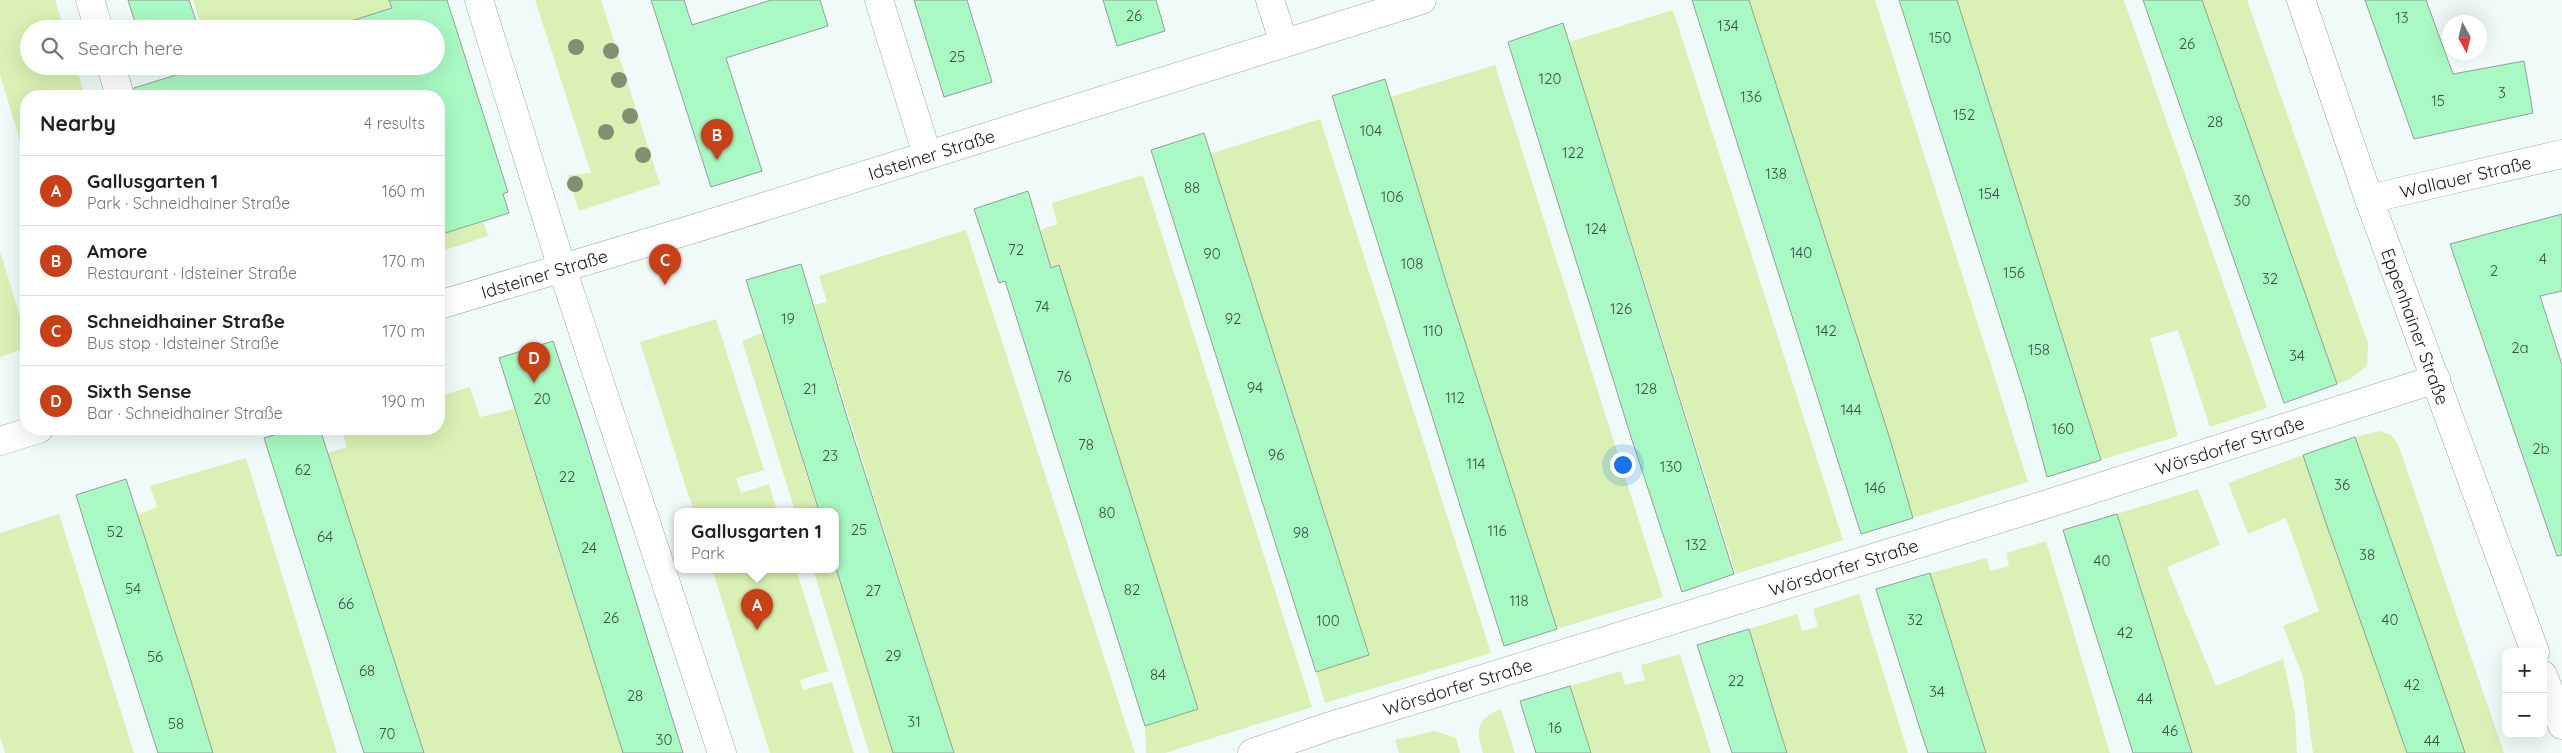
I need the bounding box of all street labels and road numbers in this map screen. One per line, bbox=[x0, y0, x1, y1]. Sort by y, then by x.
street label: Idsteiner Straße bbox=[865, 123, 997, 185]
street label: Wallauer Straße bbox=[2397, 150, 2533, 203]
street label: Idsteiner Straße bbox=[478, 244, 611, 303]
street label: Eppenhainer Straße bbox=[2376, 245, 2455, 408]
street label: Wörsdorfer Straße bbox=[2152, 411, 2307, 480]
street label: Wörsdorfer Straße bbox=[1766, 533, 1921, 601]
street label: Wörsdorfer Straße bbox=[1380, 653, 1535, 721]

